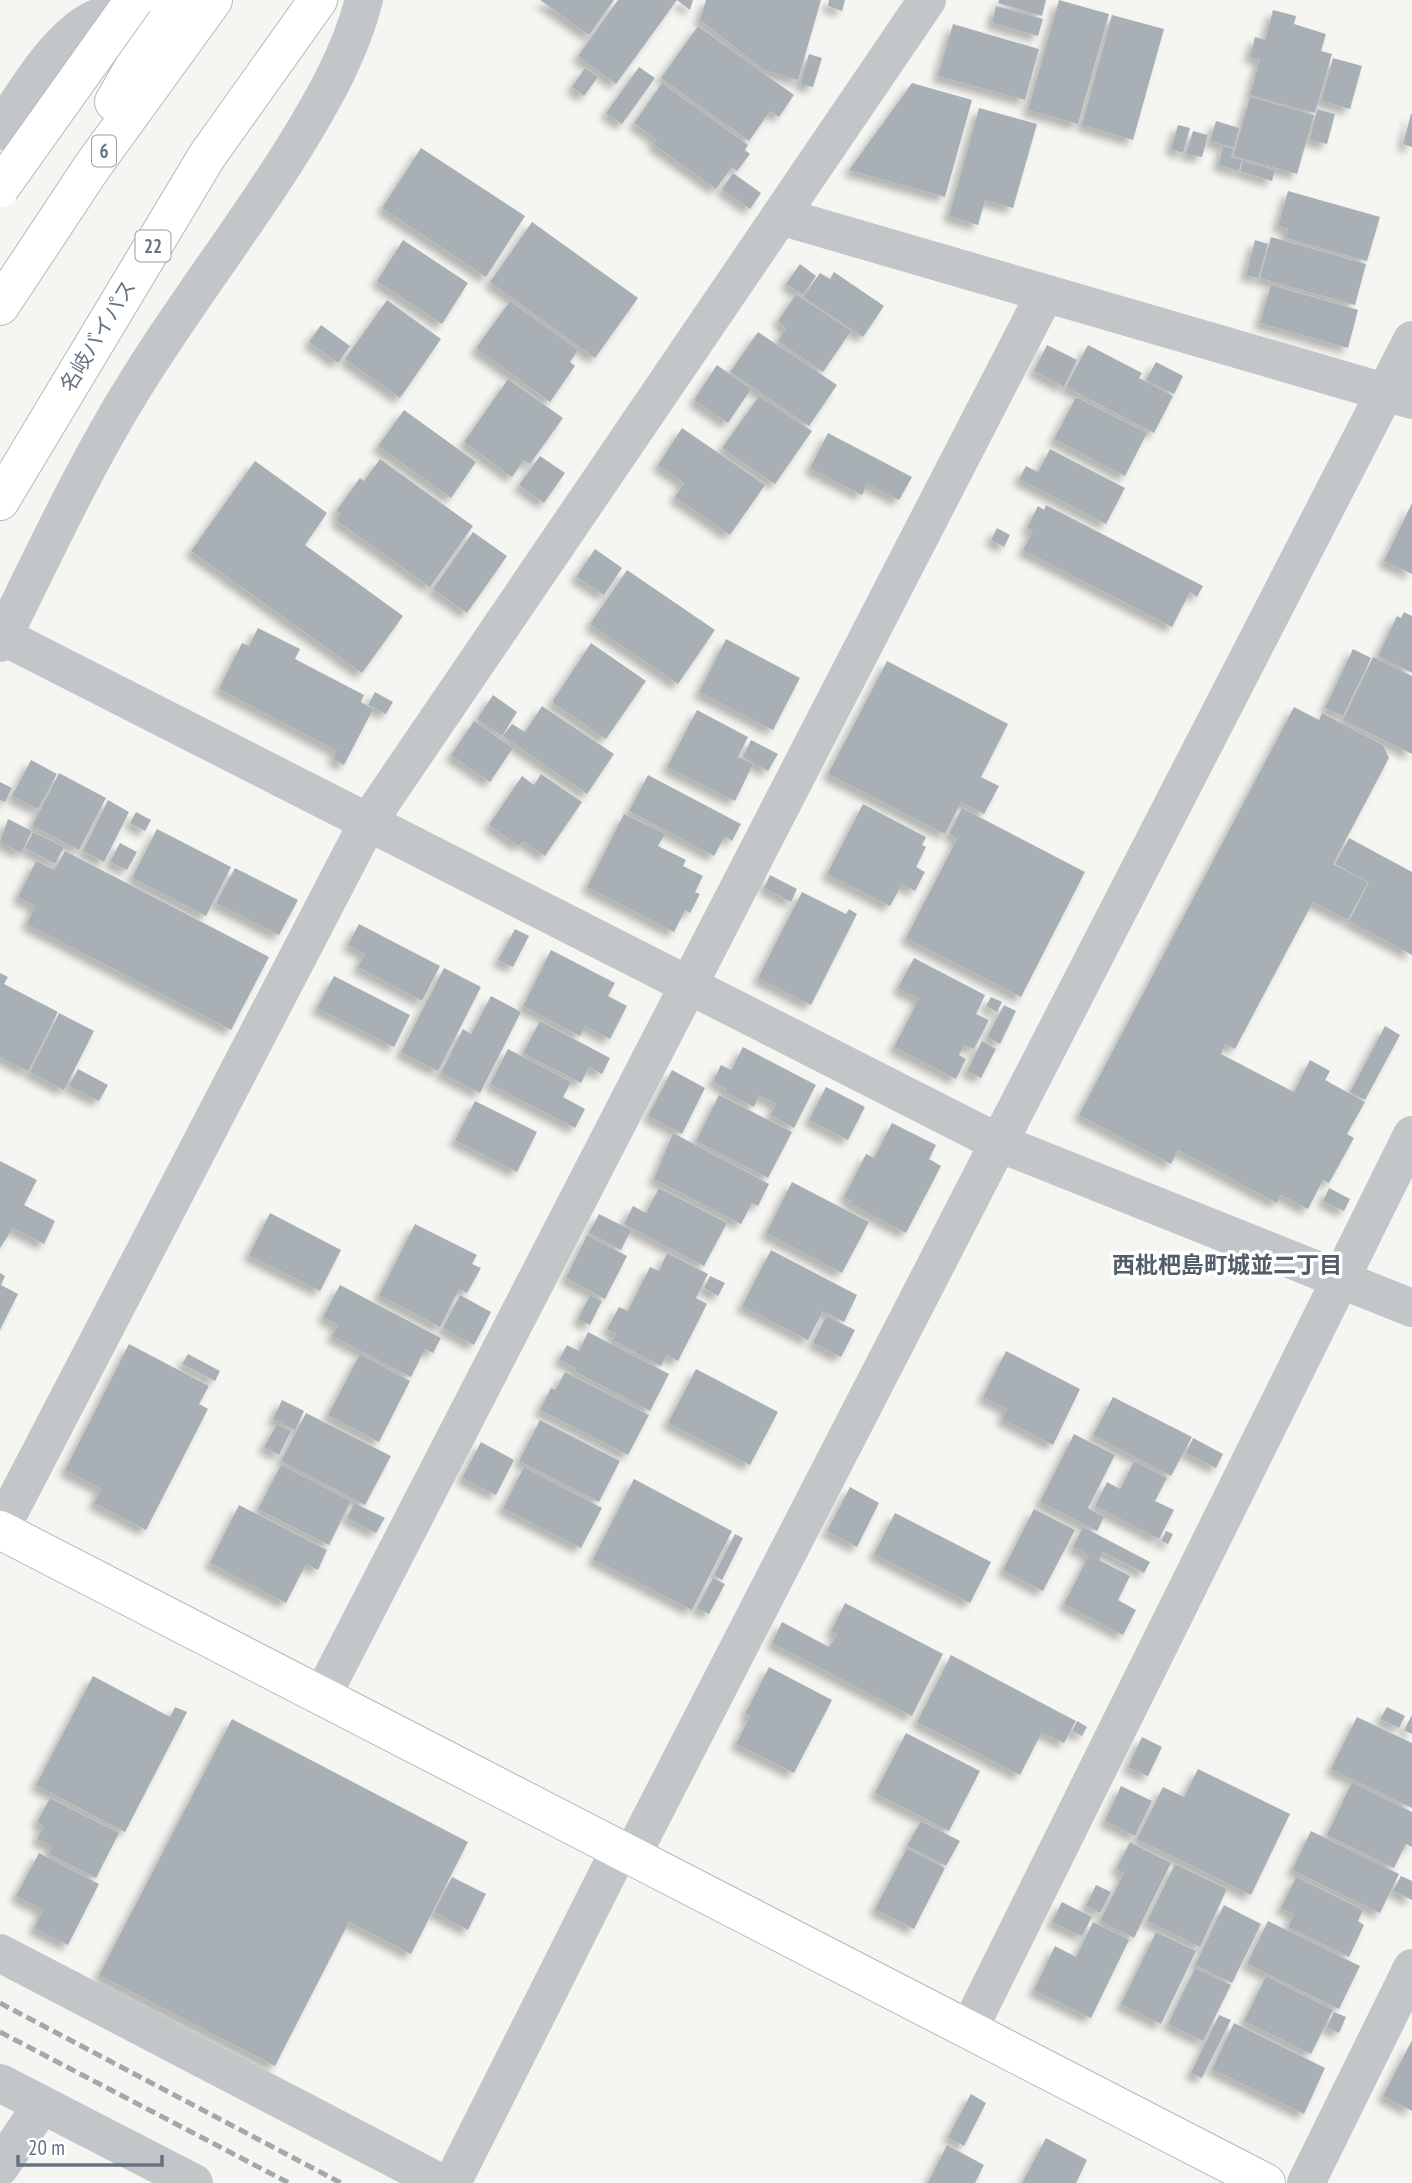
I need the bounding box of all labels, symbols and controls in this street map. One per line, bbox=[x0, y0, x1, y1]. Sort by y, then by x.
road number: 6 bbox=[92, 136, 116, 167]
road number: 22 bbox=[136, 230, 170, 262]
street label: 名岐バイパス bbox=[54, 275, 141, 397]
district label: 西枇杷島町城並二丁目 bbox=[1112, 1250, 1342, 1279]
scale bar bbox=[18, 2124, 161, 2168]
text: 20 m bbox=[28, 2134, 65, 2161]

